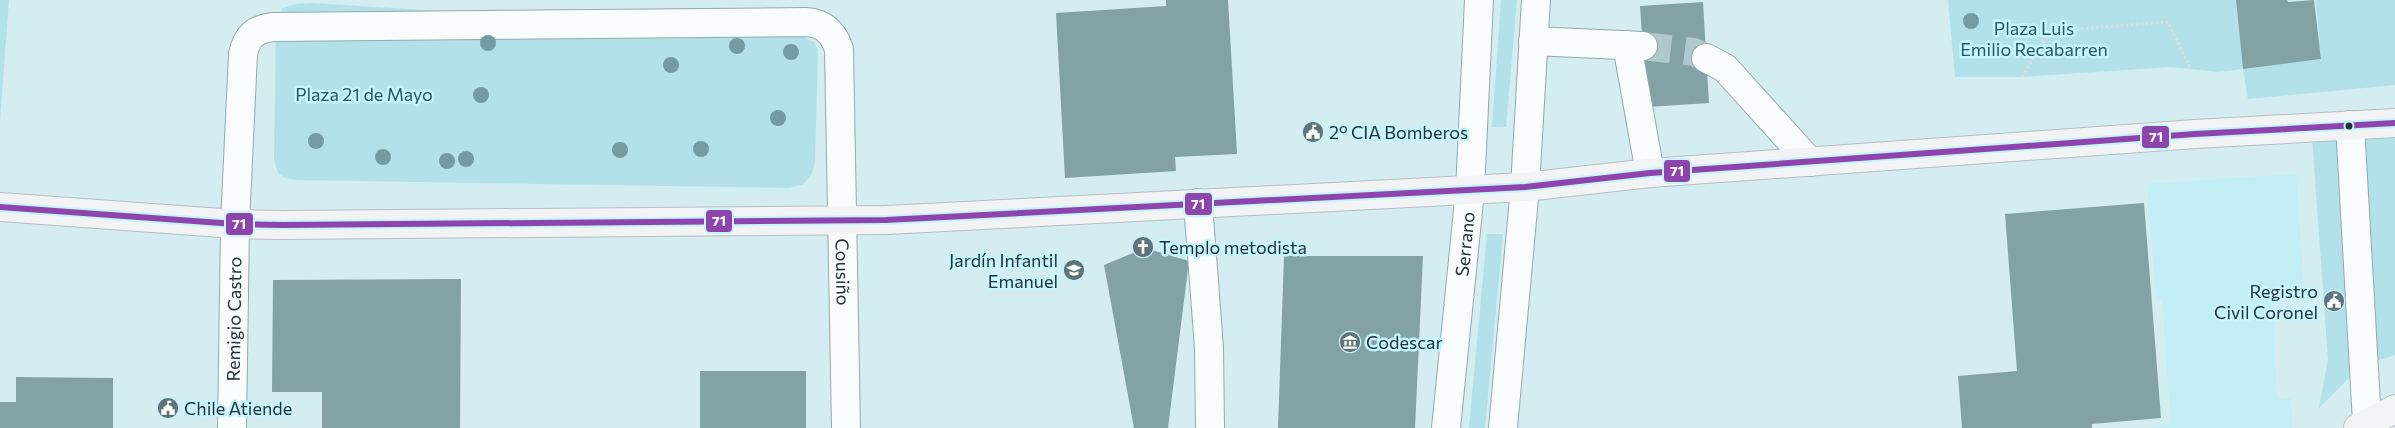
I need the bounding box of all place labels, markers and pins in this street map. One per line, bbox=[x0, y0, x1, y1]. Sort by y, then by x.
public building icon: 2° CIA Bomberos bbox=[1301, 120, 1325, 144]
place label: 2° CIA Bomberos bbox=[1329, 121, 1468, 143]
unlabelled marker bbox=[2344, 121, 2354, 131]
church icon: Templo metodista bbox=[1131, 235, 1155, 259]
place label: Templo metodista bbox=[1159, 236, 1307, 258]
place label: Jardín Infantil Emanuel bbox=[949, 249, 1058, 292]
school or university icon: Jardín Infantil Emanuel bbox=[1062, 258, 1086, 282]
place label: Registro Civil Coronel bbox=[2214, 280, 2318, 323]
public building icon: Registro Civil Coronel bbox=[2322, 289, 2346, 313]
museum icon: Codescar bbox=[1338, 330, 1362, 354]
place label: Codescar bbox=[1366, 331, 1443, 353]
public building icon: Chile Atiende bbox=[156, 396, 180, 420]
place label: Chile Atiende bbox=[184, 397, 292, 419]

